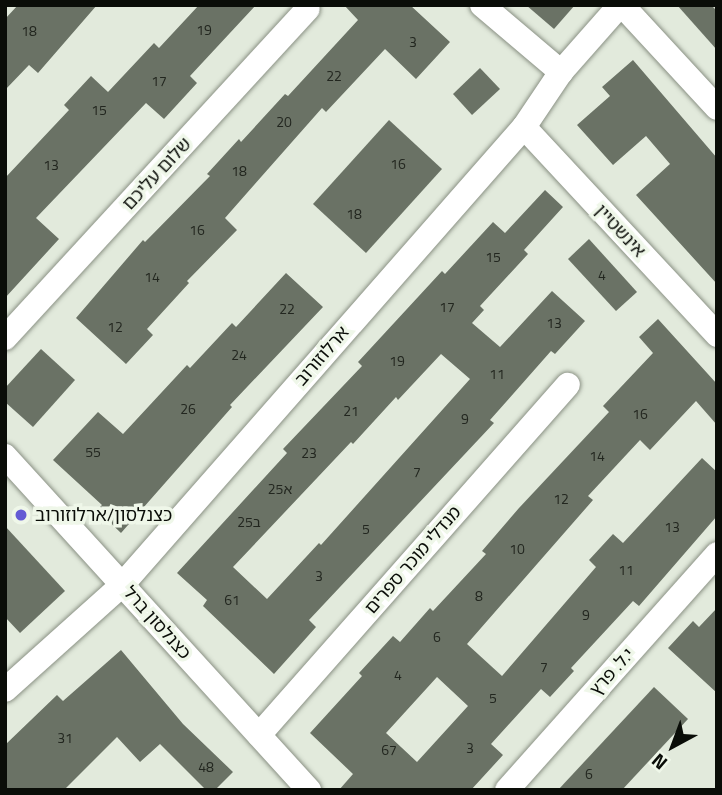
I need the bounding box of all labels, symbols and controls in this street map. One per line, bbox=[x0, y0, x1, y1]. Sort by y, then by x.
house number: 19 bbox=[196, 22, 212, 38]
house number: 18 bbox=[21, 23, 37, 39]
house number: 3 bbox=[409, 34, 417, 50]
house number: 22 bbox=[326, 68, 342, 84]
house number: 17 bbox=[151, 73, 167, 89]
house number: 15 bbox=[91, 102, 107, 118]
house number: 20 bbox=[276, 114, 292, 130]
street label: שלום עליכם bbox=[118, 133, 196, 215]
house number: 16 bbox=[390, 156, 406, 172]
house number: 13 bbox=[43, 157, 59, 173]
house number: 18 bbox=[231, 163, 247, 179]
street label: אינשטיין bbox=[590, 200, 650, 262]
house number: 18 bbox=[346, 206, 362, 222]
house number: 16 bbox=[189, 222, 205, 238]
house number: 15 bbox=[485, 249, 501, 265]
house number: 4 bbox=[598, 267, 606, 283]
house number: 14 bbox=[144, 269, 160, 285]
house number: 17 bbox=[439, 299, 455, 315]
house number: 22 bbox=[279, 301, 295, 317]
house number: 13 bbox=[546, 315, 562, 331]
house number: 12 bbox=[107, 319, 123, 335]
street label: ארלוזורוב bbox=[290, 322, 354, 390]
house number: 24 bbox=[231, 347, 247, 363]
house number: 19 bbox=[389, 353, 405, 369]
house number: 11 bbox=[489, 366, 505, 382]
house number: 26 bbox=[180, 401, 196, 417]
house number: 21 bbox=[343, 403, 359, 419]
house number: 16 bbox=[632, 406, 648, 422]
house number: 9 bbox=[461, 411, 469, 427]
house number: 55 bbox=[85, 444, 101, 460]
house number: 23 bbox=[301, 445, 317, 461]
house number: 14 bbox=[589, 448, 605, 464]
house number: 7 bbox=[413, 464, 421, 480]
house number: 25א bbox=[268, 481, 292, 497]
house number: 12 bbox=[553, 491, 569, 507]
street label: מנדלי מוכר ספרים bbox=[360, 502, 466, 618]
place label: כצנלסון/ארלוזורוב bbox=[35, 504, 172, 526]
marker: כצנלסון/ארלוזורוב bbox=[13, 507, 29, 523]
house number: 25ב bbox=[237, 514, 261, 530]
house number: 13 bbox=[664, 519, 680, 535]
house number: 5 bbox=[362, 521, 370, 537]
house number: 10 bbox=[509, 541, 525, 557]
house number: 11 bbox=[618, 562, 634, 578]
house number: 3 bbox=[315, 568, 323, 584]
street label: כצנלסון ברל bbox=[119, 582, 195, 664]
house number: 8 bbox=[475, 588, 483, 604]
house number: 61 bbox=[224, 592, 240, 608]
house number: 9 bbox=[582, 607, 590, 623]
house number: 6 bbox=[433, 629, 441, 645]
street label: י.ל. פרץ bbox=[585, 644, 639, 700]
house number: 7 bbox=[540, 659, 548, 675]
house number: 4 bbox=[394, 667, 402, 683]
house number: 5 bbox=[489, 690, 497, 706]
north arrow bbox=[638, 711, 708, 781]
house number: 31 bbox=[57, 730, 73, 746]
house number: 3 bbox=[466, 740, 474, 756]
house number: 67 bbox=[381, 742, 397, 758]
text: N bbox=[644, 747, 673, 777]
house number: 48 bbox=[198, 759, 214, 775]
house number: 6 bbox=[585, 766, 593, 782]

